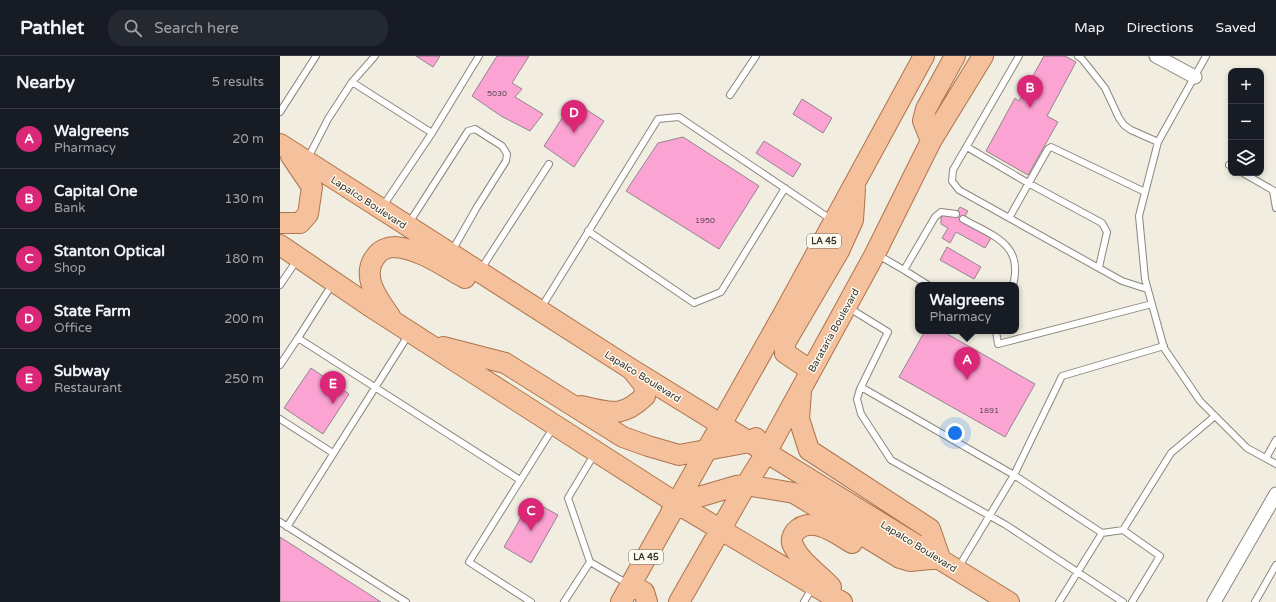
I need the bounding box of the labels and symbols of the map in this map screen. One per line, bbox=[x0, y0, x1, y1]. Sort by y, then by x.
pin: B bbox=[1017, 75, 1043, 108]
house number: 5030 bbox=[487, 89, 507, 98]
pin: D bbox=[561, 100, 587, 133]
street label: Lapalco Boulevard bbox=[328, 174, 409, 232]
house number: 1950 bbox=[695, 216, 715, 225]
road number: LA 45 bbox=[807, 234, 841, 248]
street label: Barataria Boulevard bbox=[806, 287, 862, 374]
pin: A bbox=[954, 347, 980, 380]
street label: Lapalco Boulevard bbox=[602, 349, 683, 405]
pin: E bbox=[320, 371, 346, 404]
house number: 1891 bbox=[979, 406, 999, 415]
your location bbox=[945, 423, 965, 443]
pin: C bbox=[518, 498, 544, 531]
street label: Lapalco Boulevard bbox=[878, 519, 959, 575]
road number: LA 45 bbox=[629, 550, 663, 564]

